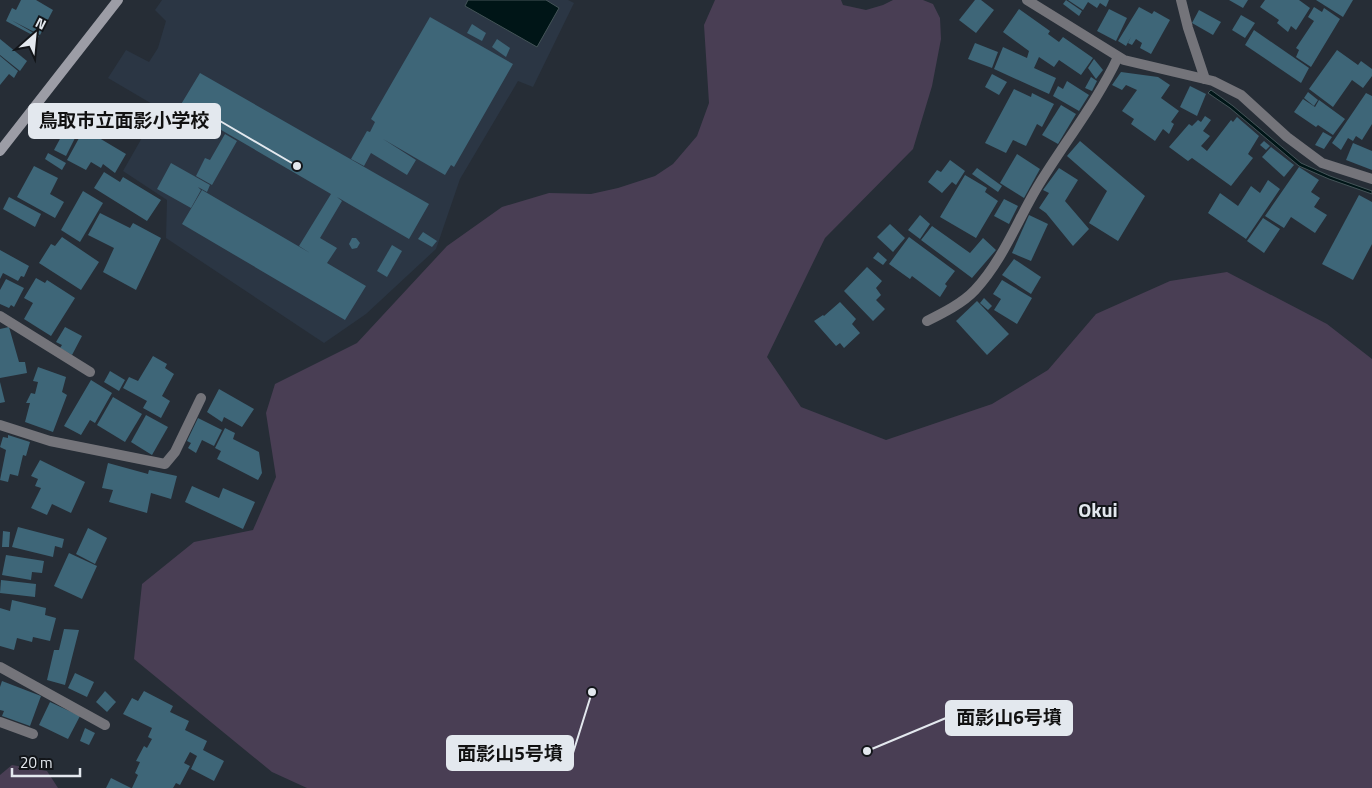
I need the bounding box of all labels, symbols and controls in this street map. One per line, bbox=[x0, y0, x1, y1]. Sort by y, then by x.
north arrow bbox=[10, 10, 60, 60]
text: N bbox=[32, 11, 50, 35]
callout: 鳥取市立面影小学校 bbox=[29, 104, 220, 138]
text: 鳥取市立面影小学校 bbox=[38, 105, 210, 134]
district label: Okui bbox=[1078, 494, 1118, 525]
callout: 面影山6号墳 bbox=[946, 701, 1072, 735]
text: 面影山6号墳 bbox=[956, 702, 1062, 731]
callout: 面影山5号墳 bbox=[447, 736, 573, 770]
text: 面影山5号墳 bbox=[457, 738, 563, 767]
scale bar bbox=[12, 746, 80, 778]
text: 20 m bbox=[20, 751, 53, 774]

